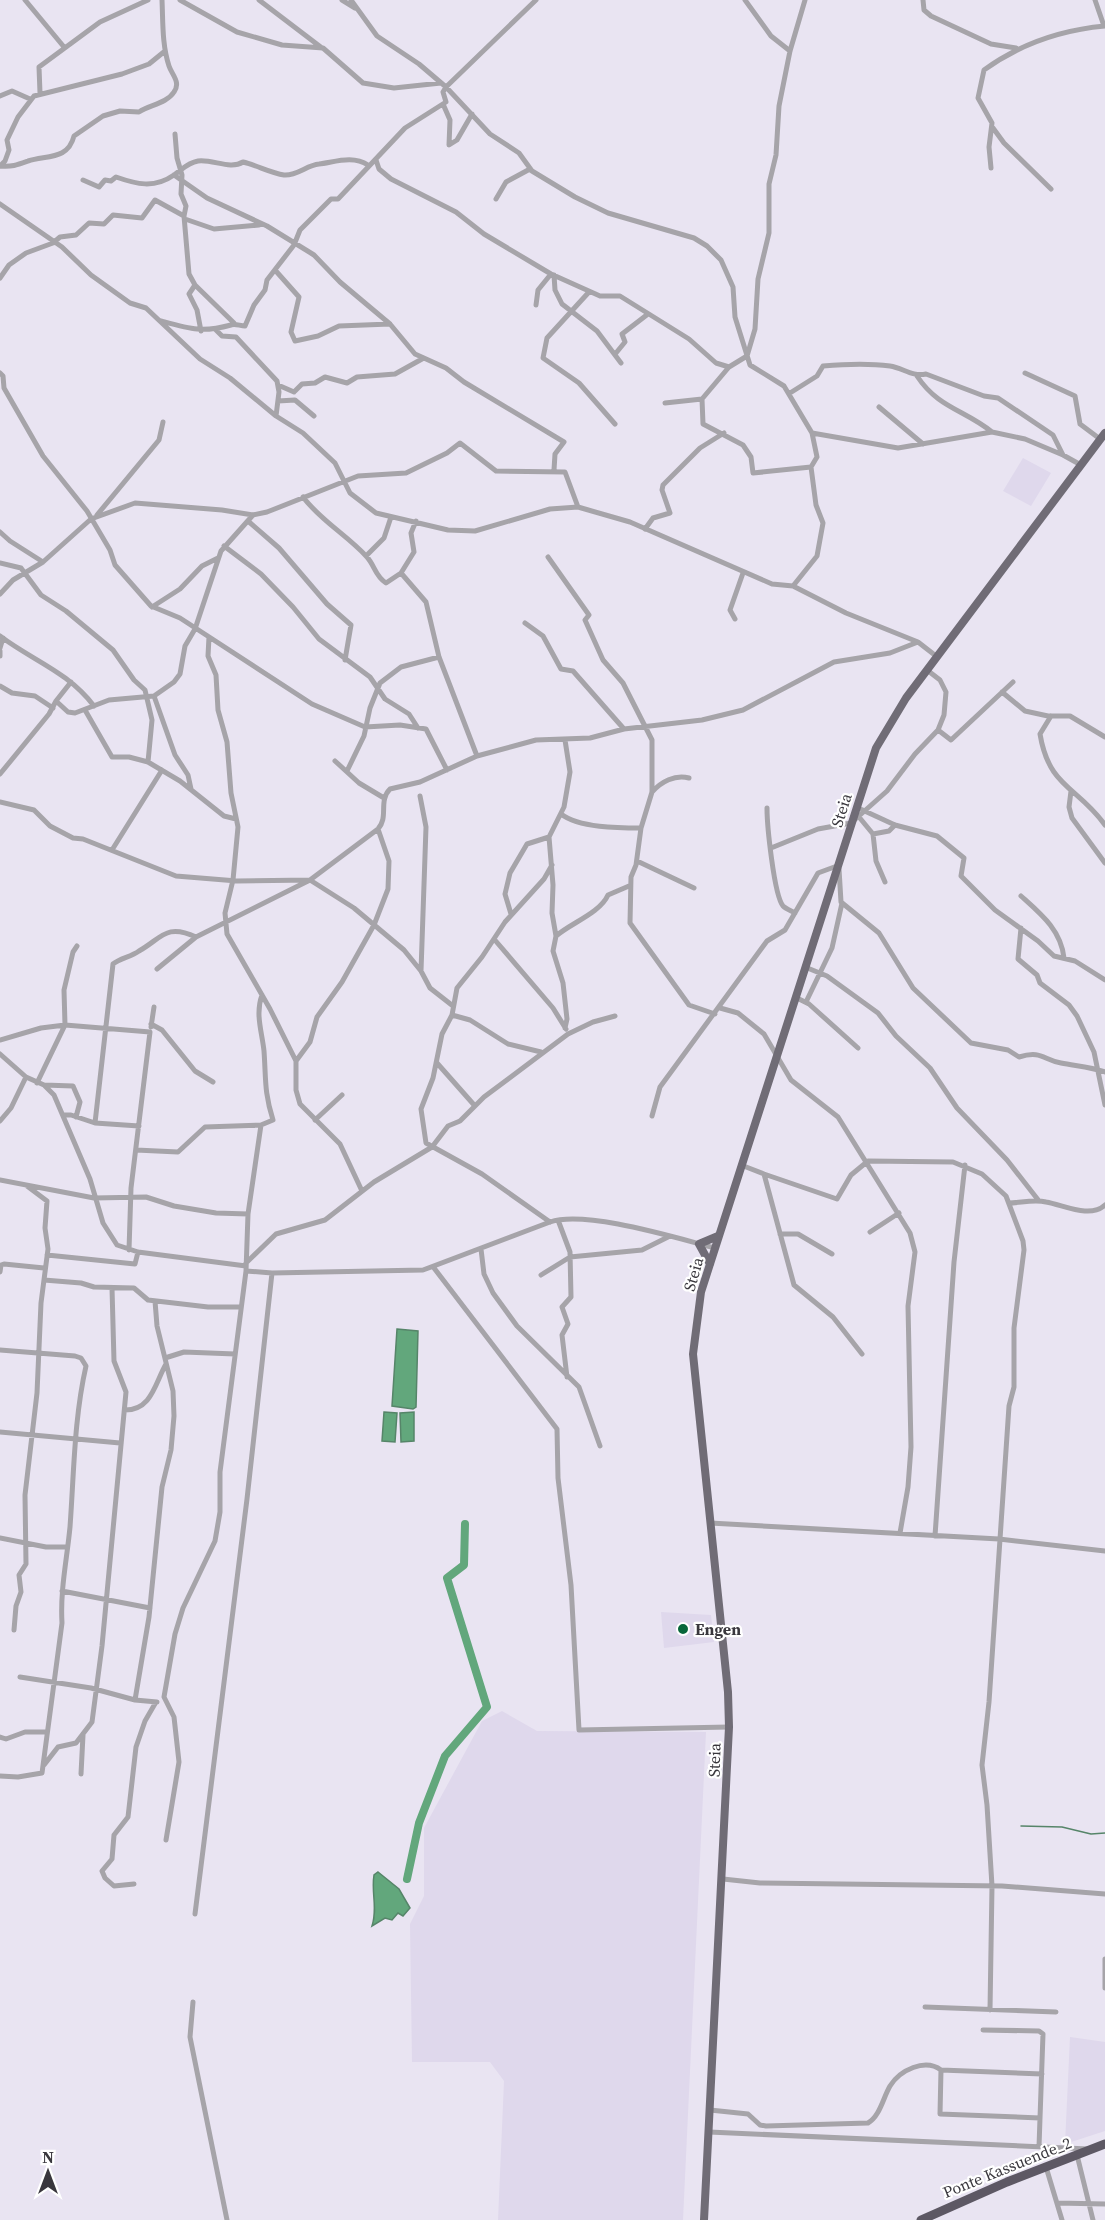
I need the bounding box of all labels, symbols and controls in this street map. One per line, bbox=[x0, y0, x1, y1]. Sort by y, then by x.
street label: Steia bbox=[825, 789, 857, 830]
street label: Steia bbox=[678, 1254, 709, 1294]
place label: Engen bbox=[695, 1618, 741, 1640]
marker: Engen bbox=[676, 1622, 690, 1636]
street label: Steia bbox=[702, 1742, 726, 1778]
street label: Ponte Kassuende_2 bbox=[939, 2131, 1075, 2203]
north arrow bbox=[18, 2142, 78, 2202]
text: N bbox=[42, 2146, 54, 2168]

